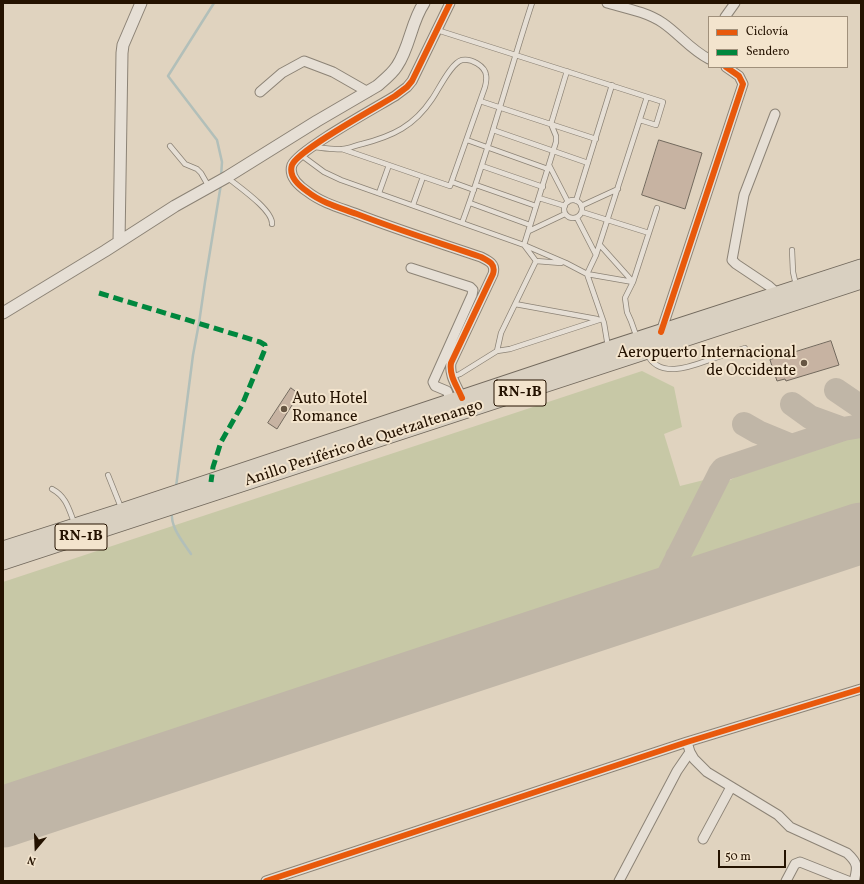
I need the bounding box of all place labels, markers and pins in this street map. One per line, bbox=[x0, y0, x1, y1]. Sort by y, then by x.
place label: Aeropuerto Internacional de Occidente bbox=[617, 344, 796, 382]
marker: Aeropuerto Internacional de Occidente bbox=[799, 358, 809, 368]
place label: Auto Hotel Romance bbox=[292, 390, 368, 428]
marker: Auto Hotel Romance bbox=[279, 404, 289, 414]

